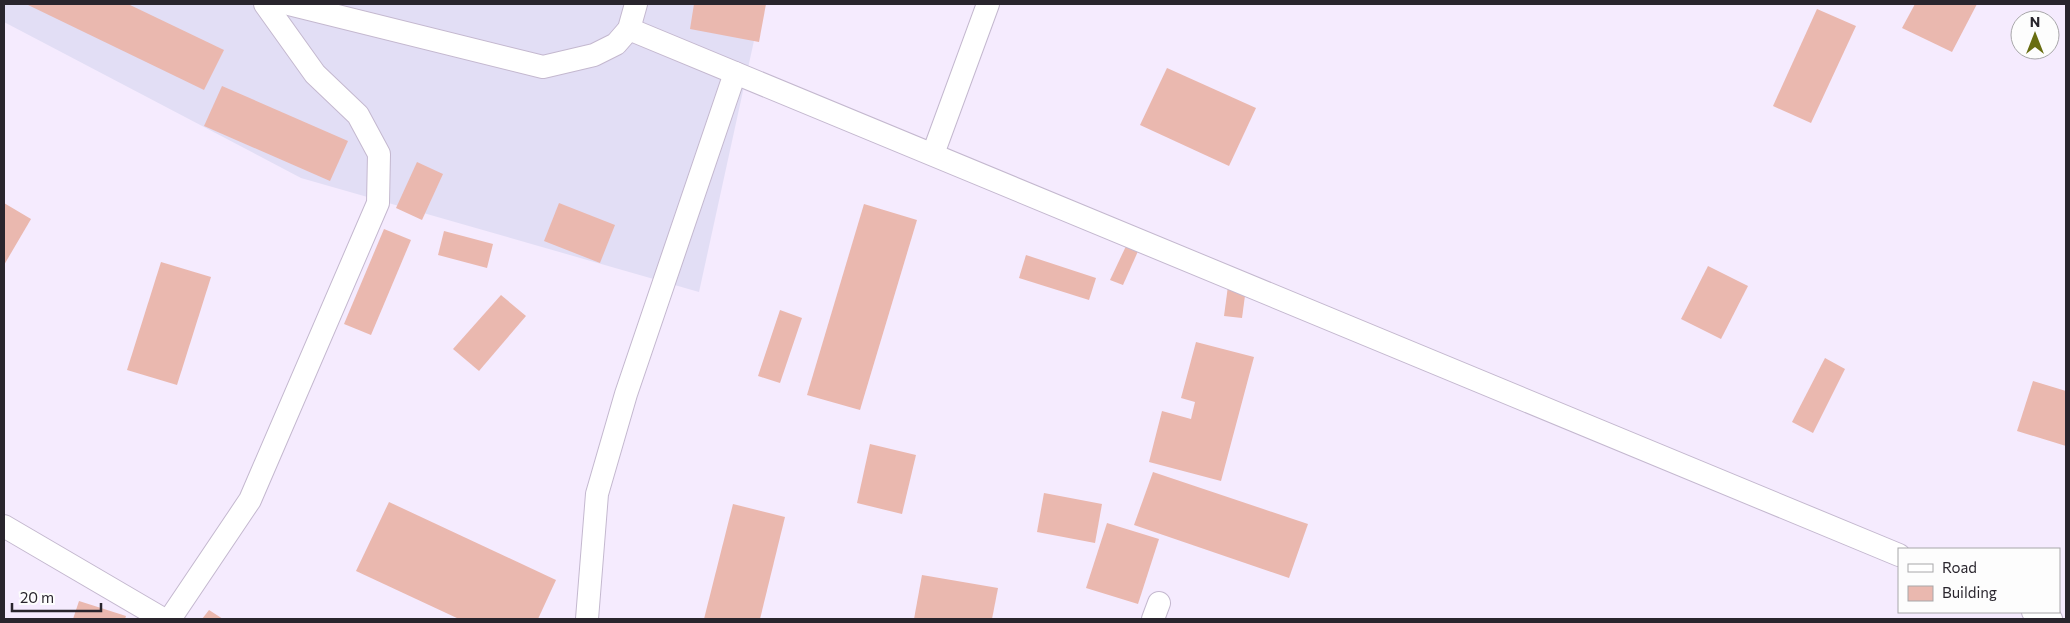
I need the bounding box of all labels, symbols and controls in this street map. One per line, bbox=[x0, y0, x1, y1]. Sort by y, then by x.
north arrow bbox=[2010, 10, 2060, 60]
text: N bbox=[2030, 13, 2040, 30]
legend bbox=[1898, 548, 2060, 613]
text: Road bbox=[1942, 558, 1977, 576]
scale bar bbox=[12, 580, 101, 612]
text: Building bbox=[1942, 583, 1997, 601]
text: 20 m bbox=[20, 588, 54, 606]

